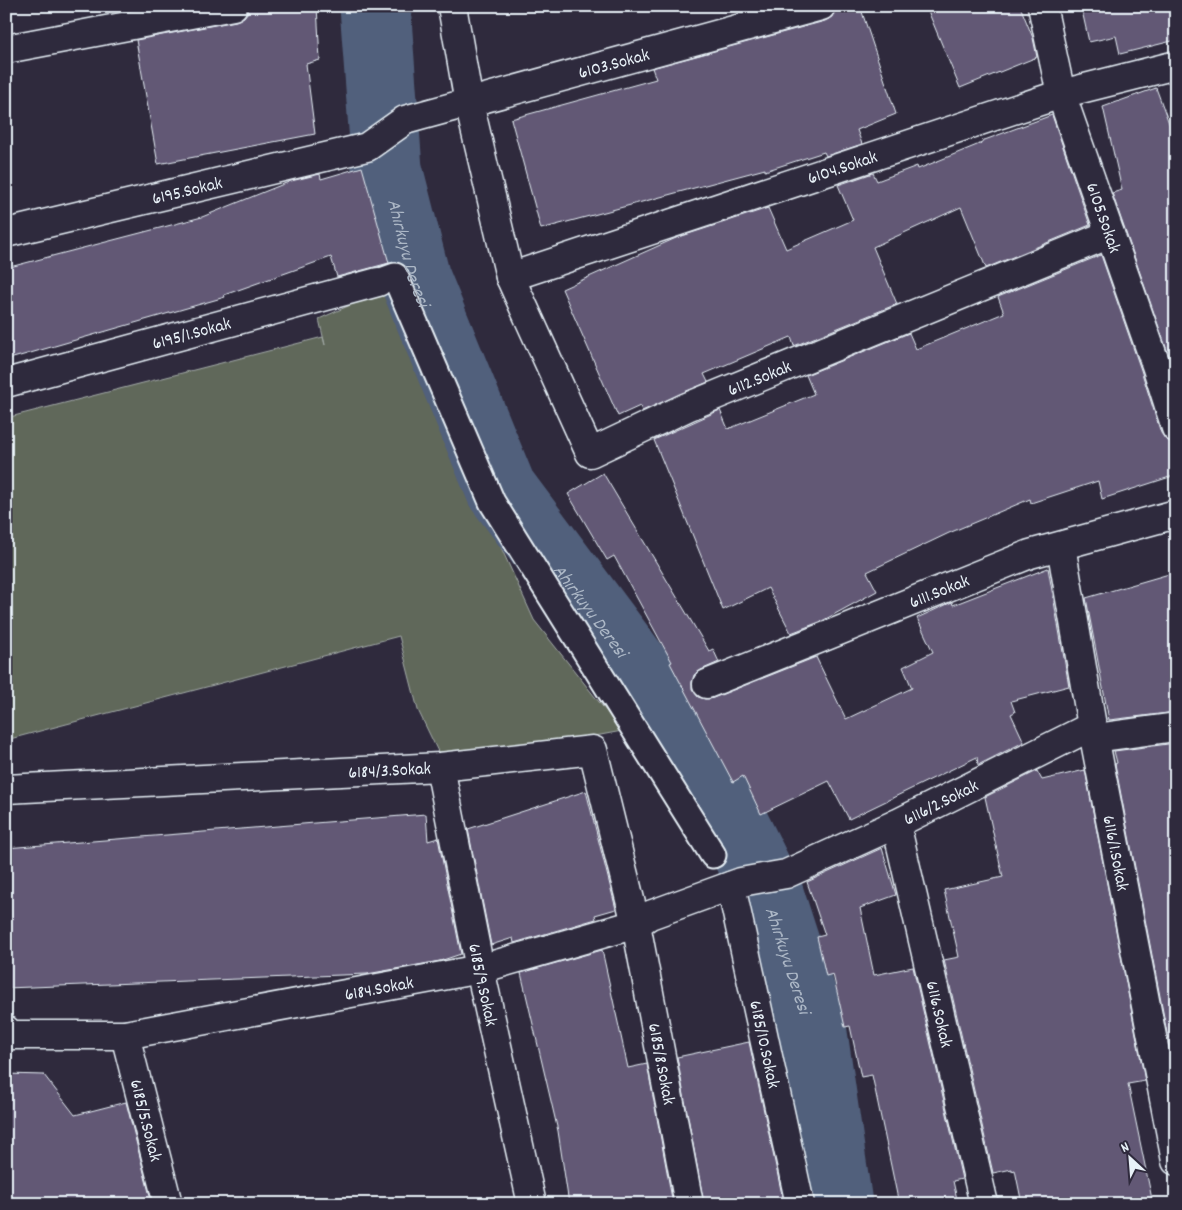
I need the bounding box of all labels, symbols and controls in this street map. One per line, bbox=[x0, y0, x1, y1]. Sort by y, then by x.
street label: 6103.Sokak bbox=[576, 44, 653, 87]
street label: 6104.Sokak bbox=[805, 146, 881, 192]
street label: 6195.Sokak bbox=[150, 172, 225, 213]
street label: 6105.Sokak bbox=[1078, 180, 1126, 257]
water label: Ahırkuyu Deresi bbox=[378, 197, 436, 315]
street label: 6195/1.Sokak bbox=[150, 312, 234, 358]
street label: 6112.Sokak bbox=[725, 356, 796, 404]
water label: Ahırkuyu Deresi bbox=[545, 560, 635, 667]
street label: 6111.Sokak bbox=[906, 570, 974, 616]
street label: 6184/3.Sokak bbox=[348, 757, 432, 787]
street label: 6116/2.Sokak bbox=[900, 775, 983, 833]
street label: 6116/1.Sokak bbox=[1095, 813, 1134, 894]
water label: Ahırkuyu Deresi bbox=[756, 904, 817, 1021]
street label: 6185/9.Sokak bbox=[460, 942, 502, 1029]
street label: 6184.Sokak bbox=[343, 972, 416, 1009]
street label: 6116.Sokak bbox=[918, 979, 957, 1050]
street label: 6185/10.Sokak bbox=[741, 998, 785, 1091]
street label: 6185/8.Sokak bbox=[640, 1021, 680, 1107]
street label: 6185/5.Sokak bbox=[122, 1077, 167, 1165]
north arrow bbox=[1104, 1132, 1154, 1182]
text: N bbox=[1118, 1138, 1133, 1159]

